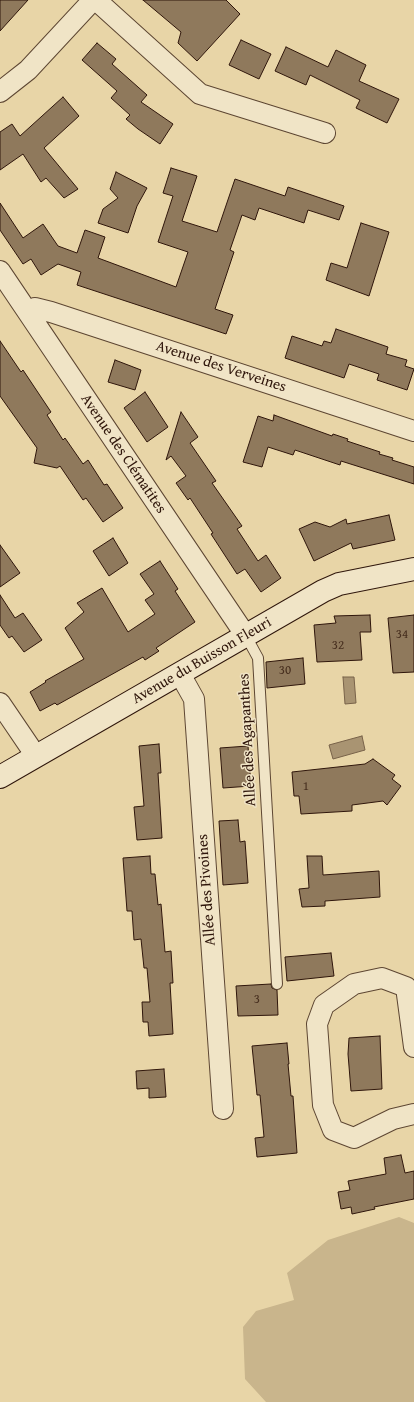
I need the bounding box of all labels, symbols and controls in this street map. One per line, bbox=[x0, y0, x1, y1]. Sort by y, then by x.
street label: Avenue des Verveines bbox=[154, 337, 288, 397]
street label: Avenue des Clématites bbox=[76, 391, 170, 517]
street label: Avenue du Buisson Fleuri bbox=[129, 614, 275, 708]
house number: 34 bbox=[396, 627, 408, 643]
house number: 32 bbox=[332, 638, 344, 654]
house number: 30 bbox=[279, 663, 291, 679]
street label: Allée des Agapanthes bbox=[236, 673, 260, 807]
house number: 1 bbox=[303, 779, 309, 795]
street label: Allée des Pivoines bbox=[194, 834, 220, 946]
house number: 3 bbox=[254, 992, 260, 1008]

